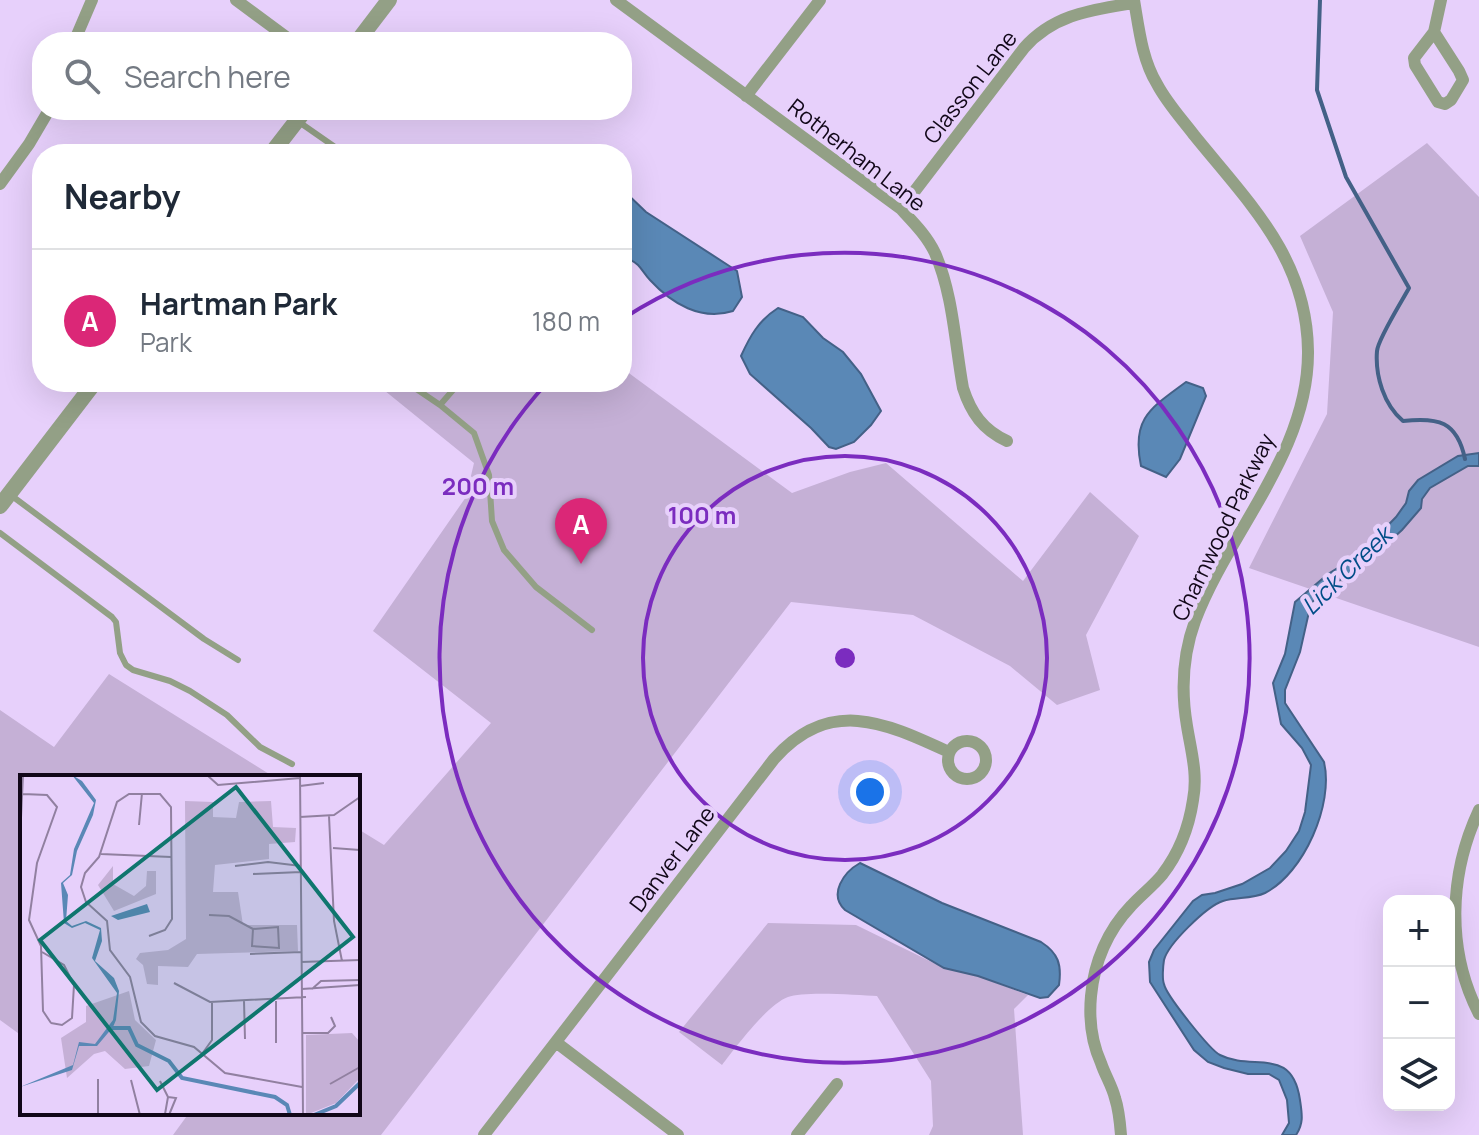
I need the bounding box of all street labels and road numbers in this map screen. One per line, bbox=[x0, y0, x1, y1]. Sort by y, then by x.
street label: Classon Lane bbox=[916, 24, 1024, 150]
street label: Rotherham Lane bbox=[782, 92, 932, 218]
street label: Charnwood Parkway bbox=[1165, 428, 1282, 626]
street label: Danver Lane bbox=[622, 800, 722, 918]

